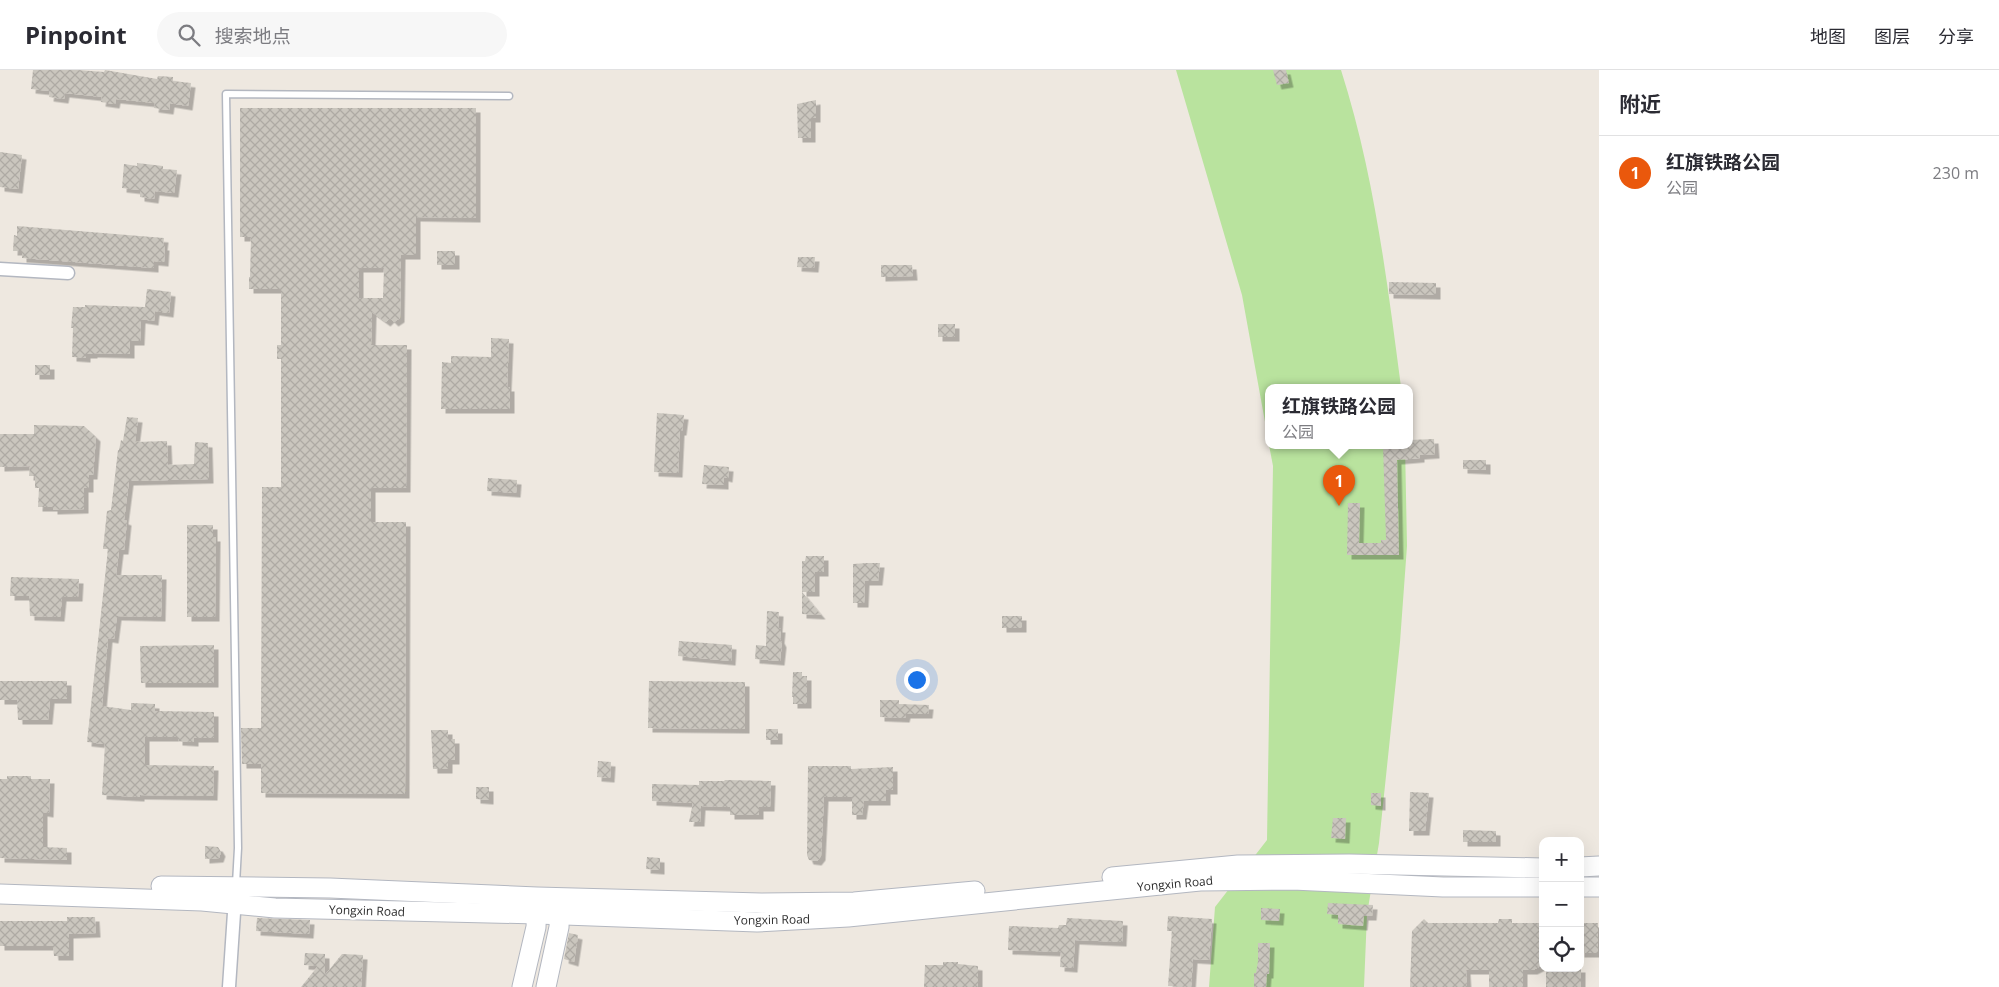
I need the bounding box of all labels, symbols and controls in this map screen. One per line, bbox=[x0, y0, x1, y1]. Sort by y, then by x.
search box bbox=[157, 12, 507, 57]
text: Pinpoint bbox=[25, 18, 127, 51]
icon: search bbox=[175, 21, 203, 49]
text: 搜索地点 bbox=[215, 23, 291, 49]
text: 地图 bbox=[1810, 24, 1846, 48]
text: 图层 bbox=[1874, 24, 1910, 48]
text: 分享 bbox=[1938, 24, 1974, 48]
text: 附近 bbox=[1619, 90, 1661, 118]
text: 红旗铁路公园 bbox=[1666, 149, 1780, 175]
text: 1 bbox=[1630, 162, 1640, 184]
text: 230 m bbox=[1933, 162, 1979, 184]
text: 公园 bbox=[1666, 177, 1698, 199]
popup bbox=[1265, 384, 1413, 449]
text: 红旗铁路公园 bbox=[1282, 393, 1396, 419]
text: 公园 bbox=[1282, 421, 1314, 443]
pin: 1 bbox=[1323, 465, 1355, 506]
your location bbox=[904, 667, 930, 693]
map controls bbox=[1539, 837, 1584, 972]
button: + bbox=[1539, 837, 1584, 882]
street label: Yongxin Road bbox=[1136, 872, 1214, 895]
button: − bbox=[1539, 882, 1584, 927]
street label: Yongxin Road bbox=[329, 901, 405, 920]
street label: Yongxin Road bbox=[734, 910, 810, 929]
button: locate bbox=[1539, 927, 1584, 972]

